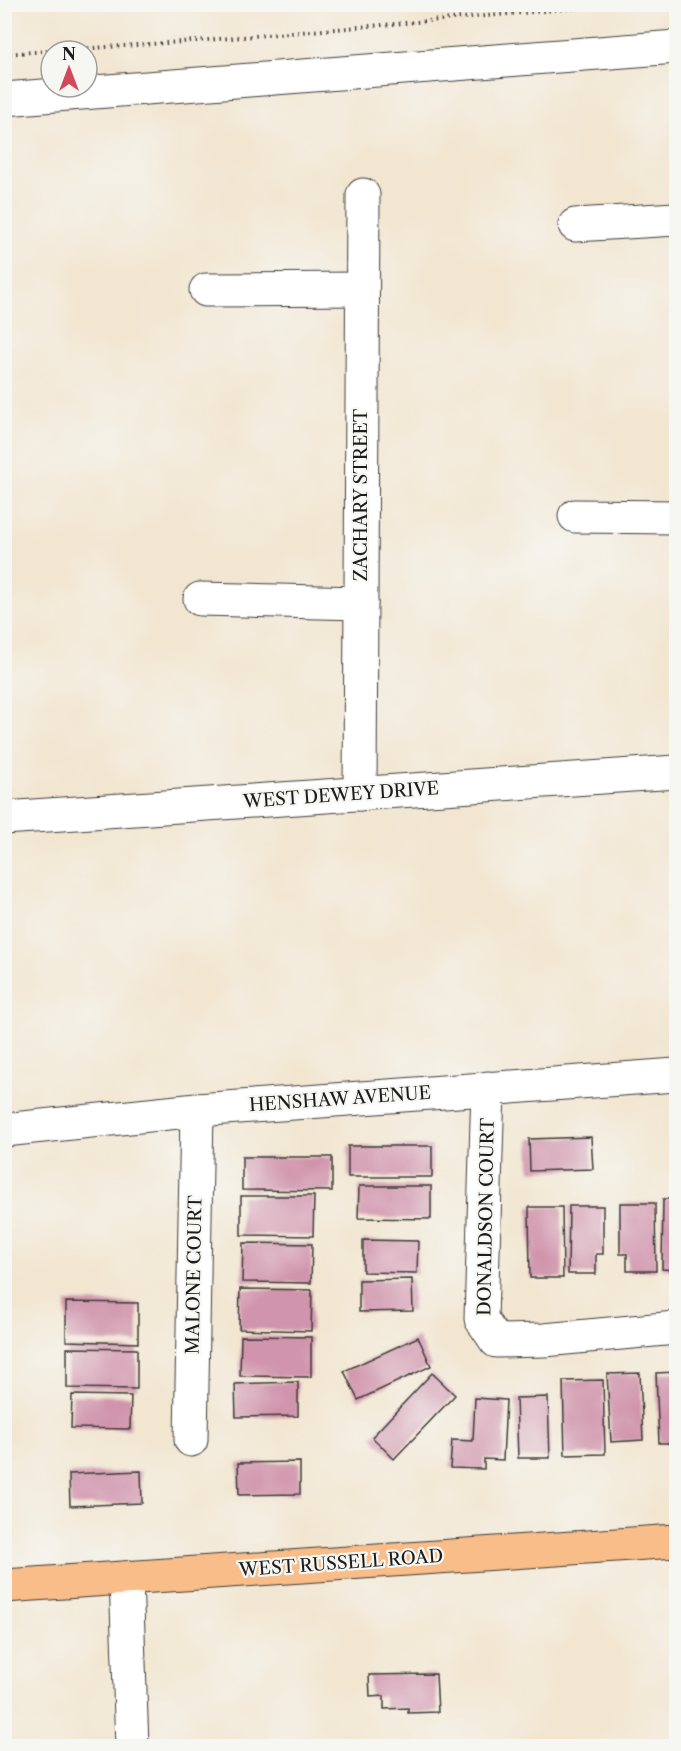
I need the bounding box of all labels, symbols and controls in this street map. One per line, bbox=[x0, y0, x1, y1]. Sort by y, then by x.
north arrow bbox=[39, 39, 99, 99]
text: N bbox=[62, 44, 76, 64]
street label: ZACHARY STREET bbox=[350, 408, 372, 581]
street label: WEST DEWEY DRIVE bbox=[241, 777, 440, 813]
street label: HENSHAW AVENUE bbox=[248, 1082, 432, 1116]
street label: DONALDSON COURT bbox=[473, 1117, 499, 1316]
street label: MALONE COURT bbox=[182, 1195, 206, 1355]
street label: WEST RUSSELL ROAD bbox=[237, 1545, 444, 1581]

